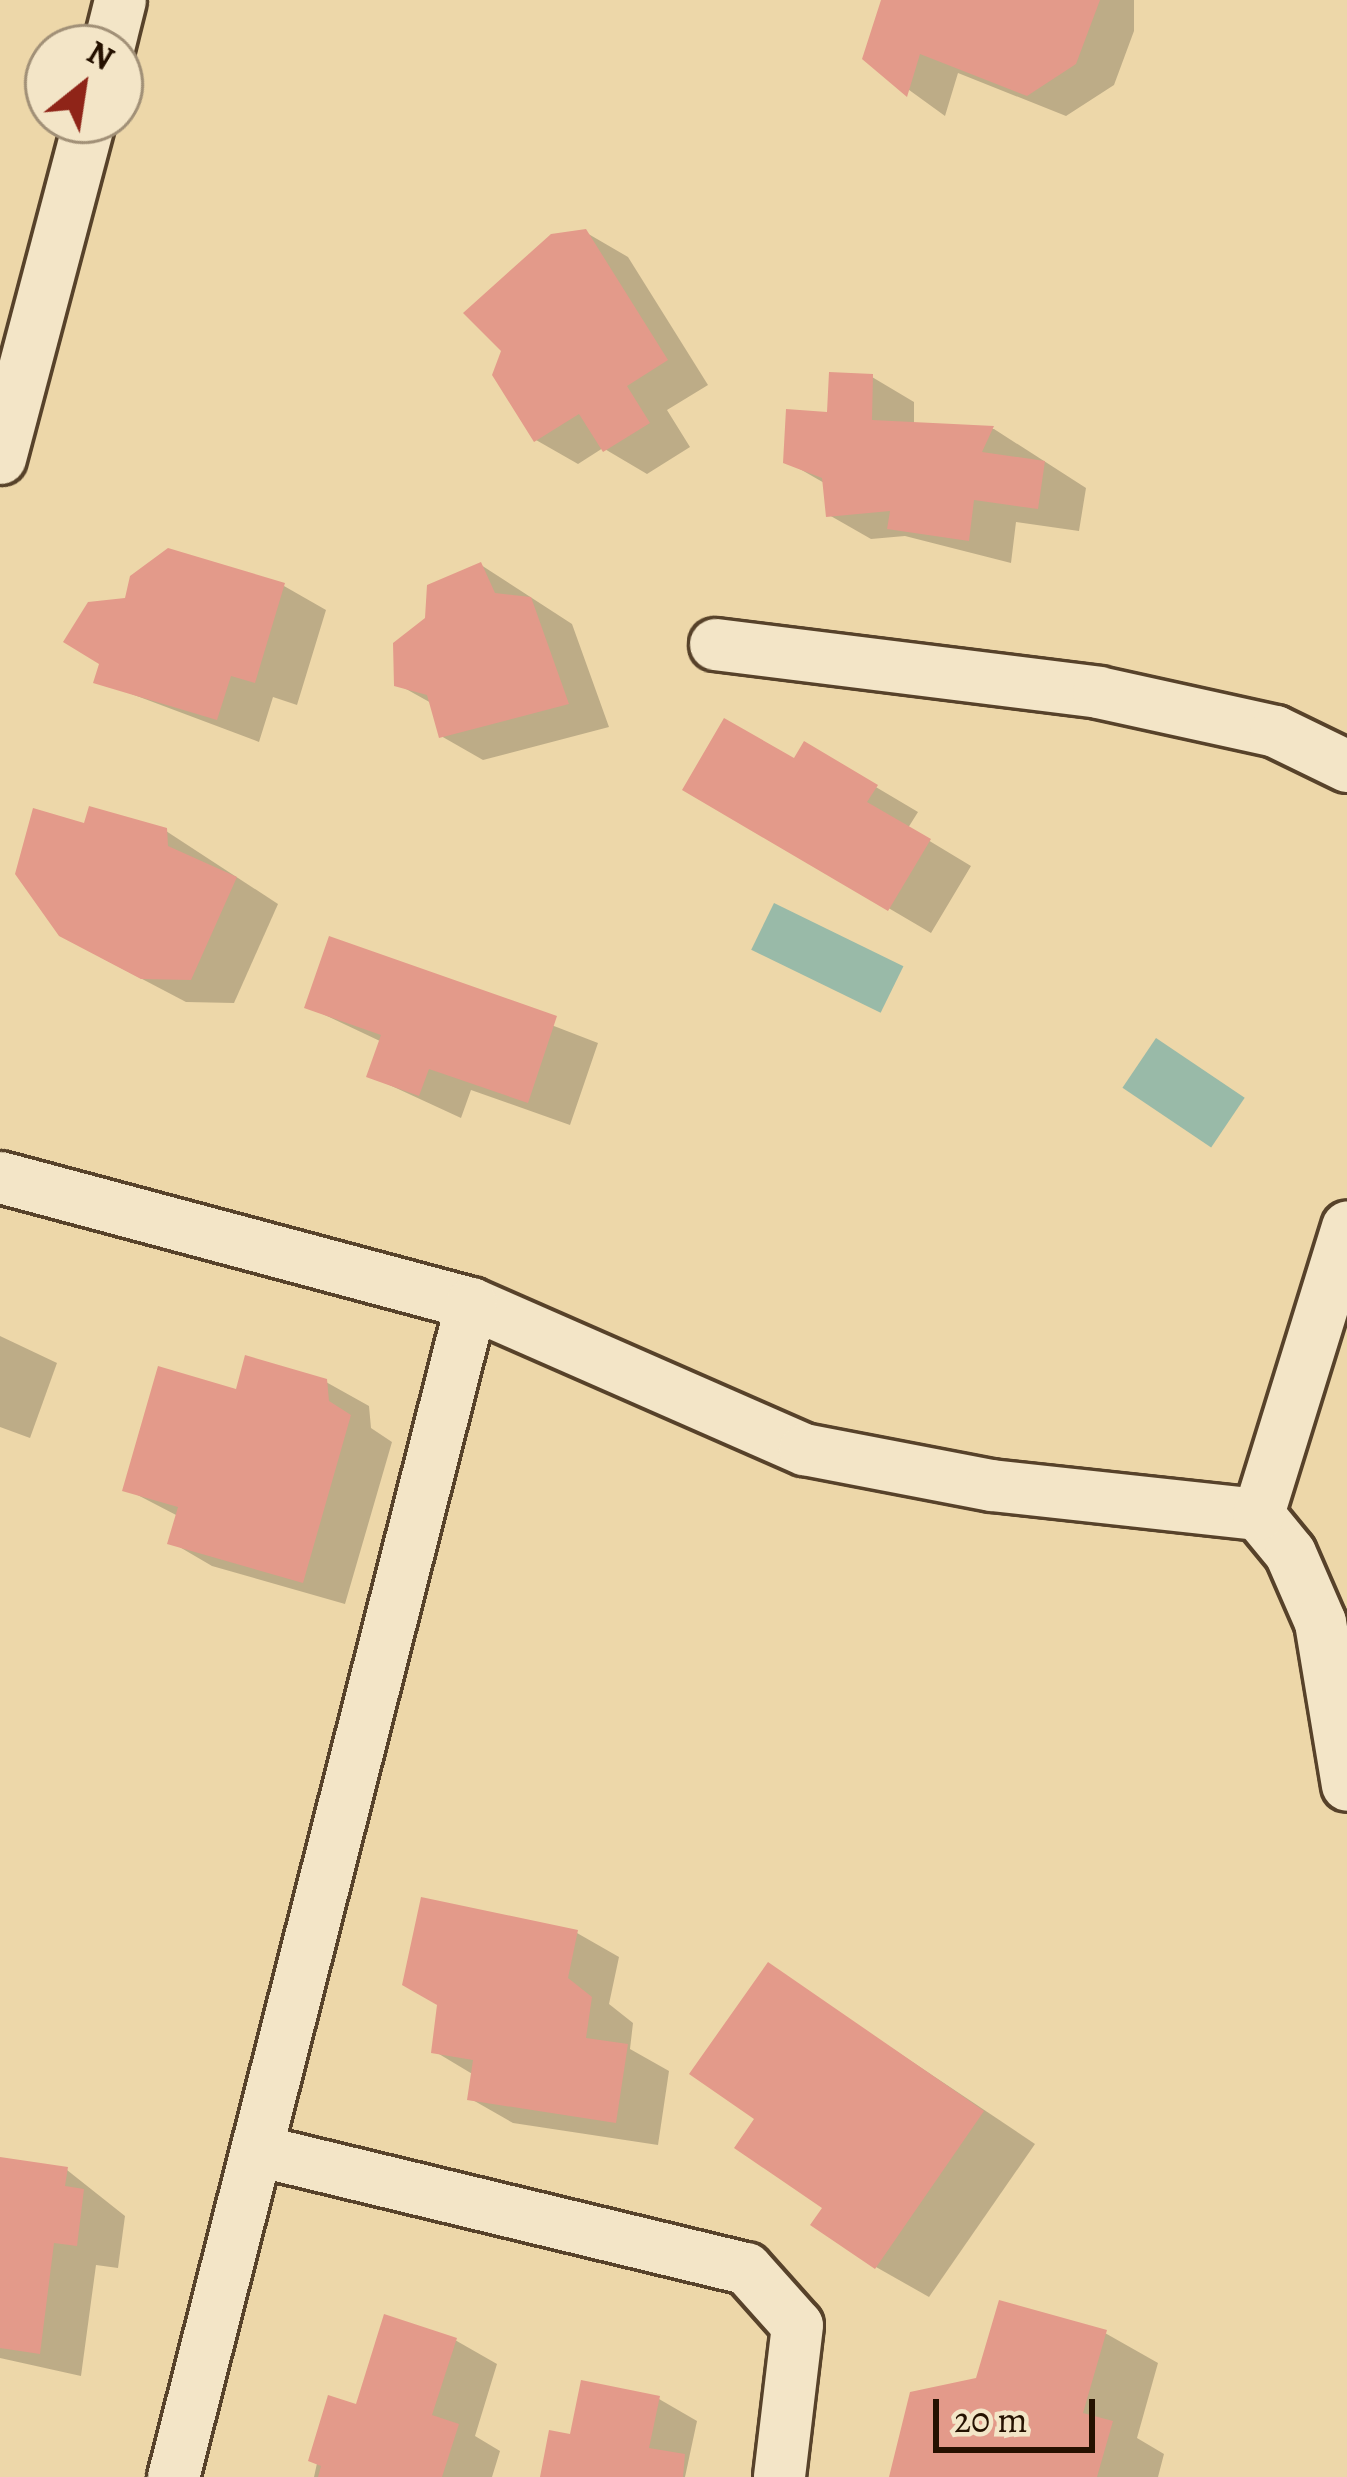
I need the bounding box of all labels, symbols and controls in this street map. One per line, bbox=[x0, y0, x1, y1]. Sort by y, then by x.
north arrow bbox=[24, 24, 144, 144]
text: N bbox=[79, 29, 122, 80]
scale bar bbox=[939, 2375, 1101, 2449]
text: 20 m bbox=[954, 2395, 1027, 2444]

